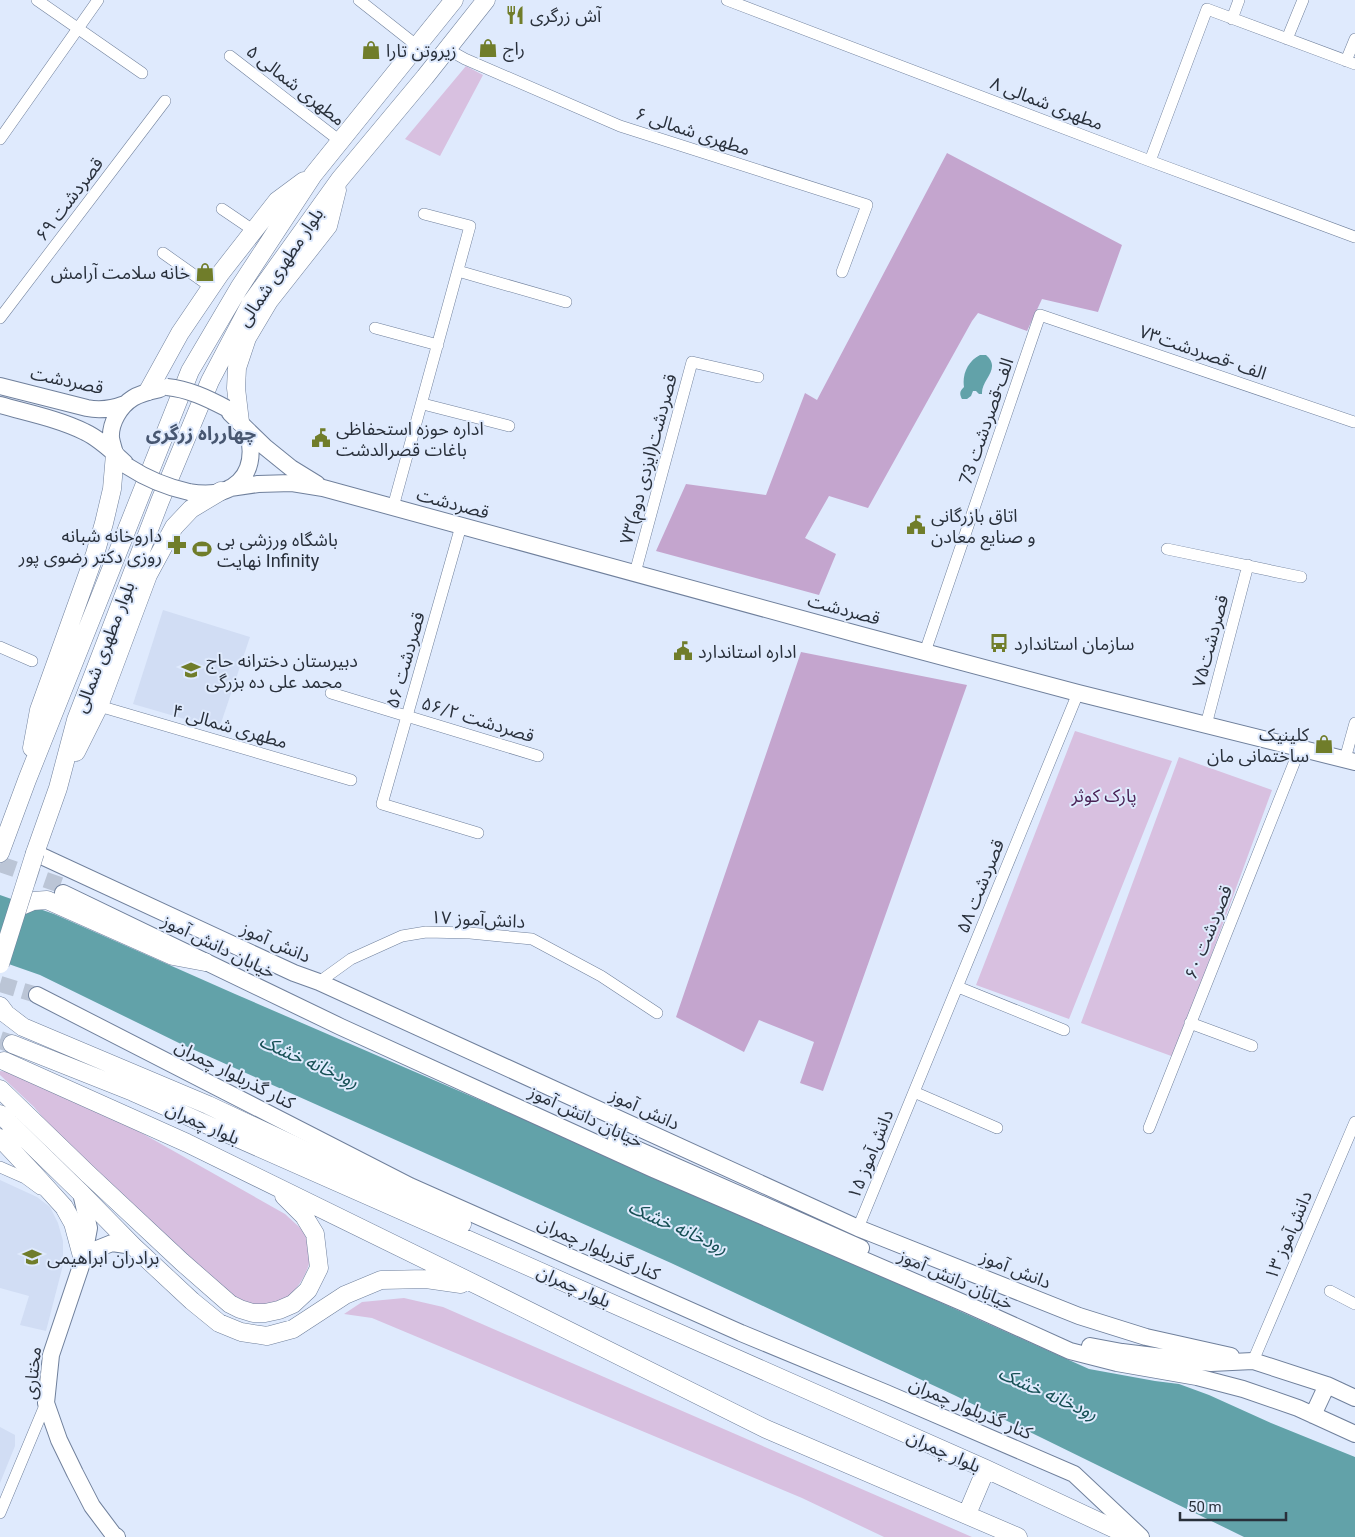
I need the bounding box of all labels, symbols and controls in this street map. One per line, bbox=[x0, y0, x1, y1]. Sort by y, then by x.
restaurant icon: آش زرگری bbox=[504, 4, 526, 26]
place label: آش زرگری bbox=[530, 5, 602, 27]
shop icon: راج bbox=[477, 37, 499, 59]
place label: راج bbox=[503, 38, 525, 62]
shop icon: زیروتن تارا bbox=[360, 39, 382, 61]
street label: ۵ مطهری شمالی bbox=[242, 40, 349, 131]
place label: زیروتن تارا bbox=[386, 40, 457, 62]
street label: ۸ مطهری شمالی bbox=[987, 72, 1106, 135]
street label: ۶ مطهری شمالی bbox=[633, 103, 753, 160]
street label: ۶۹ قصردشت bbox=[31, 153, 108, 246]
street label: بلوار مطهرى شمالى bbox=[233, 204, 328, 331]
shop icon: خانه سلامت آرامش bbox=[194, 261, 216, 283]
place label: خانه سلامت آرامش bbox=[51, 262, 190, 284]
street label: الف -قصردشت۷۳ bbox=[1136, 320, 1269, 385]
street label: 73 الف-قصردشت bbox=[955, 355, 1018, 487]
street label: قصردشت bbox=[28, 362, 105, 399]
street label: ۷۳قصردشت(ایزدی دوم) bbox=[615, 372, 685, 547]
place label: اداره حوزه استحفاظی باغات قصرالدشت bbox=[336, 418, 484, 461]
district label: چهارراه زرگری bbox=[146, 422, 256, 445]
public building icon: اداره حوزه استحفاظی باغات قصرالدشت bbox=[310, 427, 332, 449]
street label: قصردشت bbox=[414, 483, 492, 524]
place label: اتاق بازرگانی و صنایع معادن bbox=[931, 505, 1036, 551]
public building icon: اتاق بازرگانی و صنایع معادن bbox=[905, 514, 927, 536]
place label: داروخانه شبانه روزی دکتر رضوی پور bbox=[18, 525, 162, 568]
place label: باشگاه ورزشی بی نهایت Infinity bbox=[217, 529, 338, 571]
pharmacy icon: داروخانه شبانه روزی دکتر رضوی پور bbox=[166, 534, 188, 556]
sports icon: باشگاه ورزشی بی نهایت Infinity bbox=[191, 538, 213, 560]
street label: بلوار مطهرى شمالى bbox=[69, 579, 140, 716]
street label: قصردشت bbox=[805, 589, 883, 630]
street label: قصردشت۷۵ bbox=[1188, 593, 1233, 690]
street label: ۵۶ قصردشت bbox=[381, 609, 430, 711]
bus stop icon: سازمان استاندارد bbox=[988, 632, 1010, 654]
place label: سازمان استاندارد bbox=[1014, 633, 1134, 655]
public building icon: اداره استاندارد bbox=[672, 640, 694, 662]
place label: اداره استاندارد bbox=[698, 641, 797, 663]
place label: دبیرستان دخترانه حاج محمد علی ده بزرگی bbox=[206, 650, 358, 693]
school or university icon: دبیرستان دخترانه حاج محمد علی ده بزرگی bbox=[180, 659, 202, 681]
street label: ۵۶/۲ قصردشت bbox=[419, 692, 537, 747]
street label: ۴ مطهری شمالی bbox=[170, 699, 290, 753]
place label: کلینیک ساختمانی مان bbox=[1207, 724, 1310, 767]
shop icon: کلینیک ساختمانی مان bbox=[1313, 733, 1335, 755]
park label: پارک کوثر bbox=[1070, 785, 1137, 807]
street label: قصردشت ۵۸ bbox=[952, 836, 1009, 936]
street label: ۶۰ قصردشت bbox=[1180, 882, 1237, 982]
street label: دانش‌آموز ۱۷ bbox=[430, 906, 526, 933]
street label: خیابان دانش آموز bbox=[158, 909, 279, 983]
street label: دانش آموز bbox=[237, 917, 314, 968]
water label: رودخانه خشک bbox=[256, 1029, 362, 1093]
street label: کنار گذربلوار چمران bbox=[171, 1035, 299, 1114]
street label: خیابان دانش آموز bbox=[524, 1080, 646, 1152]
street label: دانش آموز bbox=[606, 1083, 683, 1135]
street label: بلوار چمران bbox=[162, 1097, 243, 1149]
street label: دانش‌آموز ۱۵ bbox=[843, 1106, 898, 1202]
street label: دانش‌آموز ۱۳ bbox=[1260, 1187, 1317, 1283]
water label: رودخانه خشک bbox=[625, 1195, 731, 1259]
street label: کنار گذربلوار چمران bbox=[535, 1211, 663, 1285]
street label: خیابان دانش آموز bbox=[894, 1244, 1017, 1315]
street label: دانش آموز bbox=[977, 1245, 1054, 1293]
school or university icon: برادران ابراهیمی bbox=[21, 1246, 43, 1268]
place label: برادران ابراهیمی bbox=[47, 1247, 159, 1269]
street label: بلوار چمران bbox=[534, 1260, 614, 1312]
street label: مختاری bbox=[19, 1345, 46, 1401]
water label: رودخانه خشک bbox=[995, 1361, 1101, 1425]
street label: کنار گذربلوار چمران bbox=[906, 1373, 1036, 1445]
street label: بلوار چمران bbox=[903, 1425, 984, 1477]
scale bar bbox=[1180, 1490, 1286, 1522]
text: 50 m bbox=[1188, 1498, 1222, 1516]

